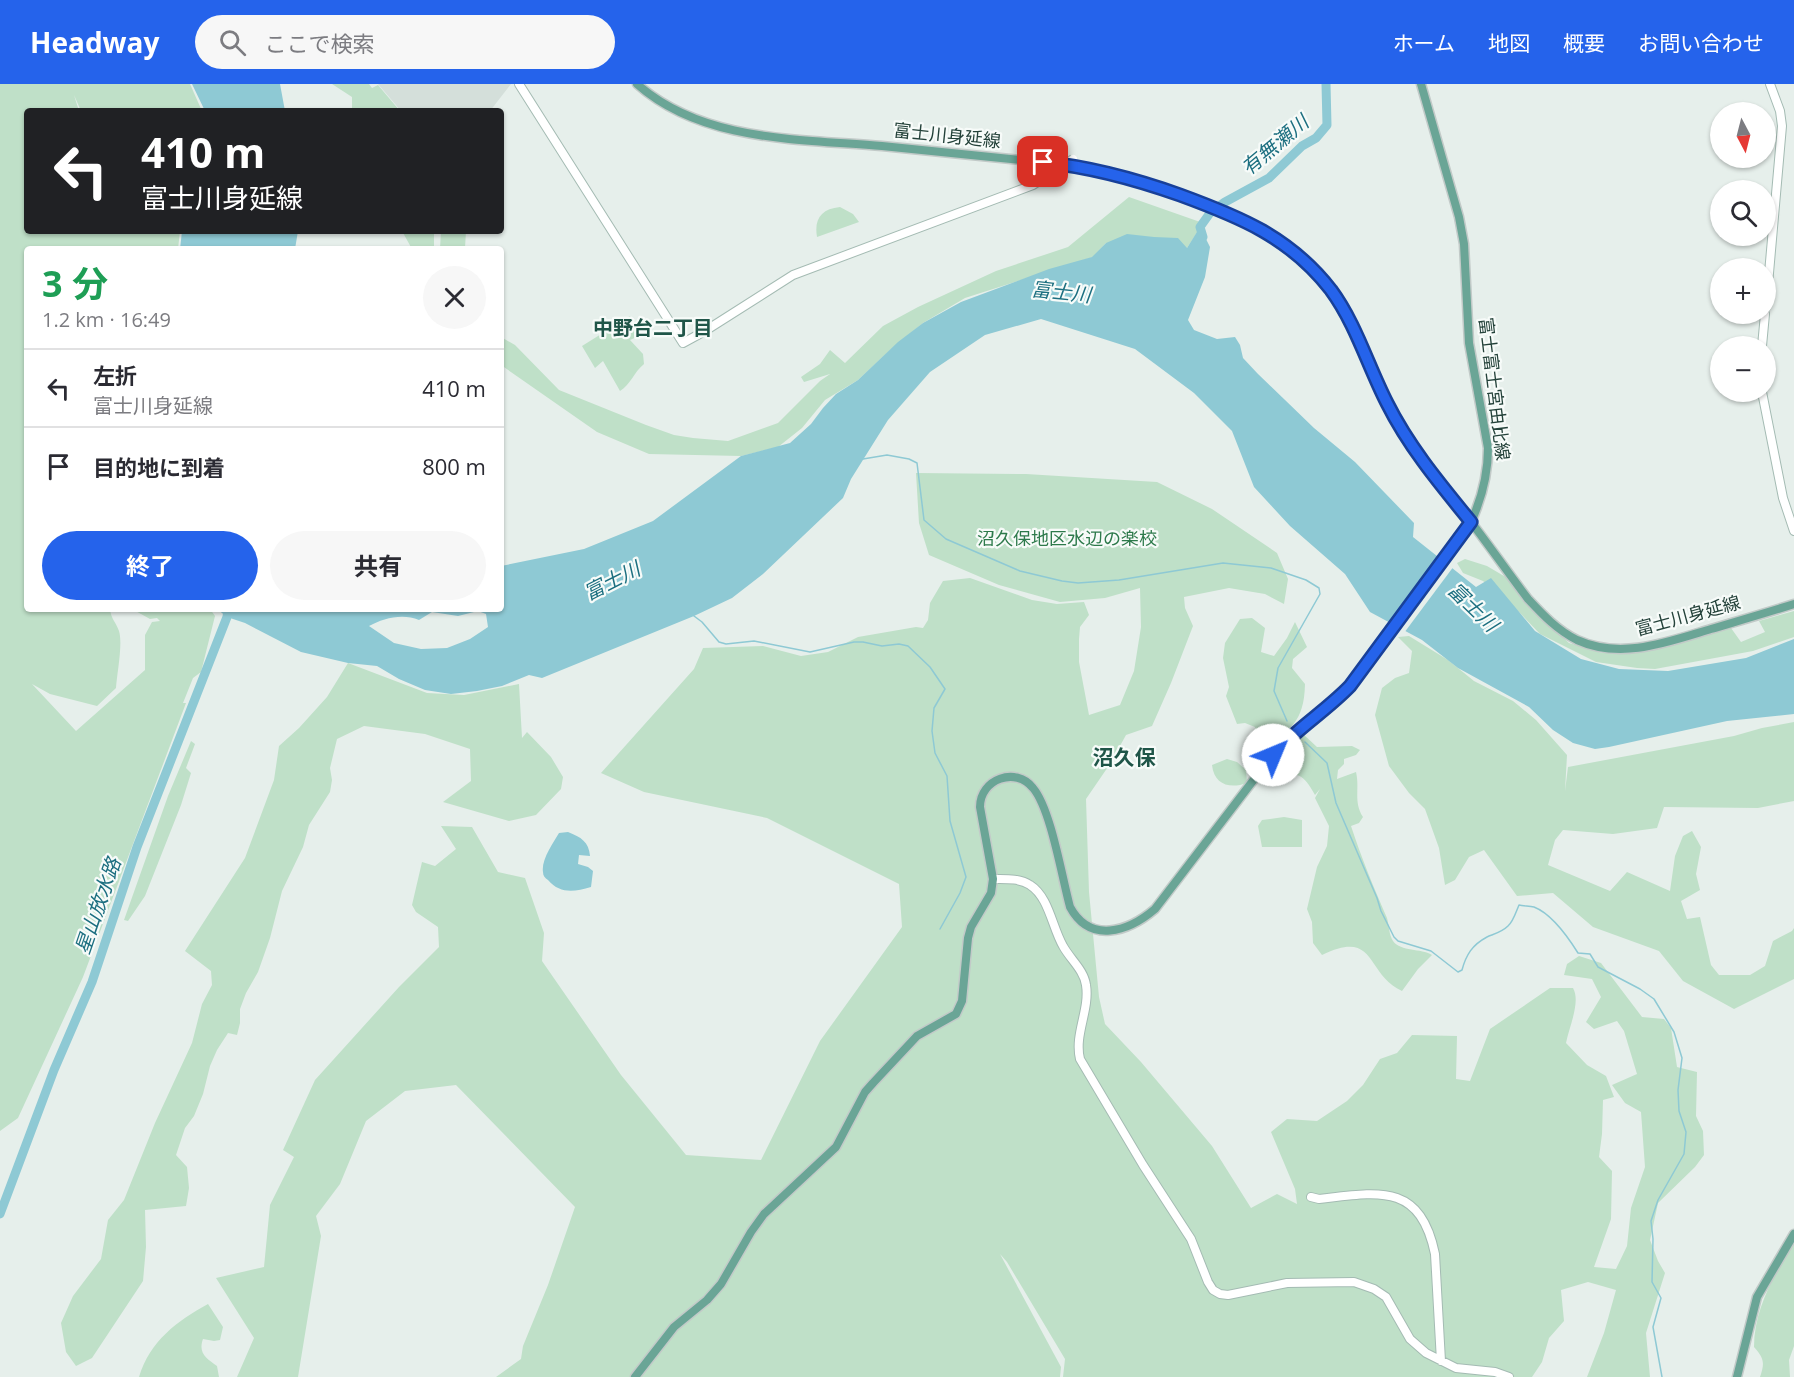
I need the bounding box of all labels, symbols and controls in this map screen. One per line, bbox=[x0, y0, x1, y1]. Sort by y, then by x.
search box bbox=[195, 15, 615, 69]
text: Headway bbox=[30, 23, 159, 61]
icon: search bbox=[216, 26, 249, 59]
text: ここで検索 bbox=[264, 28, 374, 58]
text: ホーム bbox=[1393, 29, 1455, 57]
text: 地図 bbox=[1488, 29, 1530, 57]
text: 概要 bbox=[1563, 29, 1605, 57]
text: お問い合わせ bbox=[1638, 29, 1764, 57]
north arrow bbox=[1710, 102, 1776, 168]
map controls bbox=[1710, 102, 1776, 402]
water label: 有無瀬川 bbox=[1235, 107, 1316, 181]
street label: 富士川身延線 bbox=[892, 117, 1002, 153]
text: 410 m bbox=[141, 123, 265, 180]
icon: left bbox=[42, 132, 120, 210]
pin bbox=[1017, 136, 1068, 187]
icon: arrive bbox=[1026, 145, 1059, 178]
text: 富士川身延線 bbox=[141, 179, 303, 216]
button: search bbox=[1710, 180, 1776, 246]
button: + bbox=[1710, 258, 1776, 324]
text: 3 分 bbox=[42, 259, 108, 308]
button: close bbox=[423, 266, 486, 329]
water label: 富士川 bbox=[1030, 275, 1094, 308]
text: 1.2 km · 16:49 bbox=[42, 306, 171, 333]
district label: 中野台二丁目 bbox=[593, 314, 713, 341]
street label: 富士富士宮由比線 bbox=[1474, 316, 1516, 462]
button: − bbox=[1710, 336, 1776, 402]
text: 左折 bbox=[93, 360, 137, 390]
icon: left bbox=[42, 372, 75, 405]
text: 410 m bbox=[422, 373, 486, 403]
text: 富士川身延線 bbox=[93, 392, 213, 419]
icon: arrive bbox=[42, 450, 75, 483]
text: 800 m bbox=[422, 451, 486, 481]
text: 目的地に到着 bbox=[93, 452, 225, 482]
park label: 沼久保地区水辺の楽校 bbox=[977, 526, 1157, 550]
button: 終了 bbox=[42, 531, 258, 600]
button: 共有 bbox=[270, 531, 486, 600]
water label: 富士川 bbox=[579, 554, 646, 606]
water label: 富士川 bbox=[1442, 576, 1506, 639]
street label: 富士川身延線 bbox=[1632, 589, 1743, 641]
position arrow bbox=[1241, 723, 1305, 787]
district label: 沼久保 bbox=[1093, 743, 1156, 771]
water label: 星山放水路 bbox=[68, 852, 127, 958]

